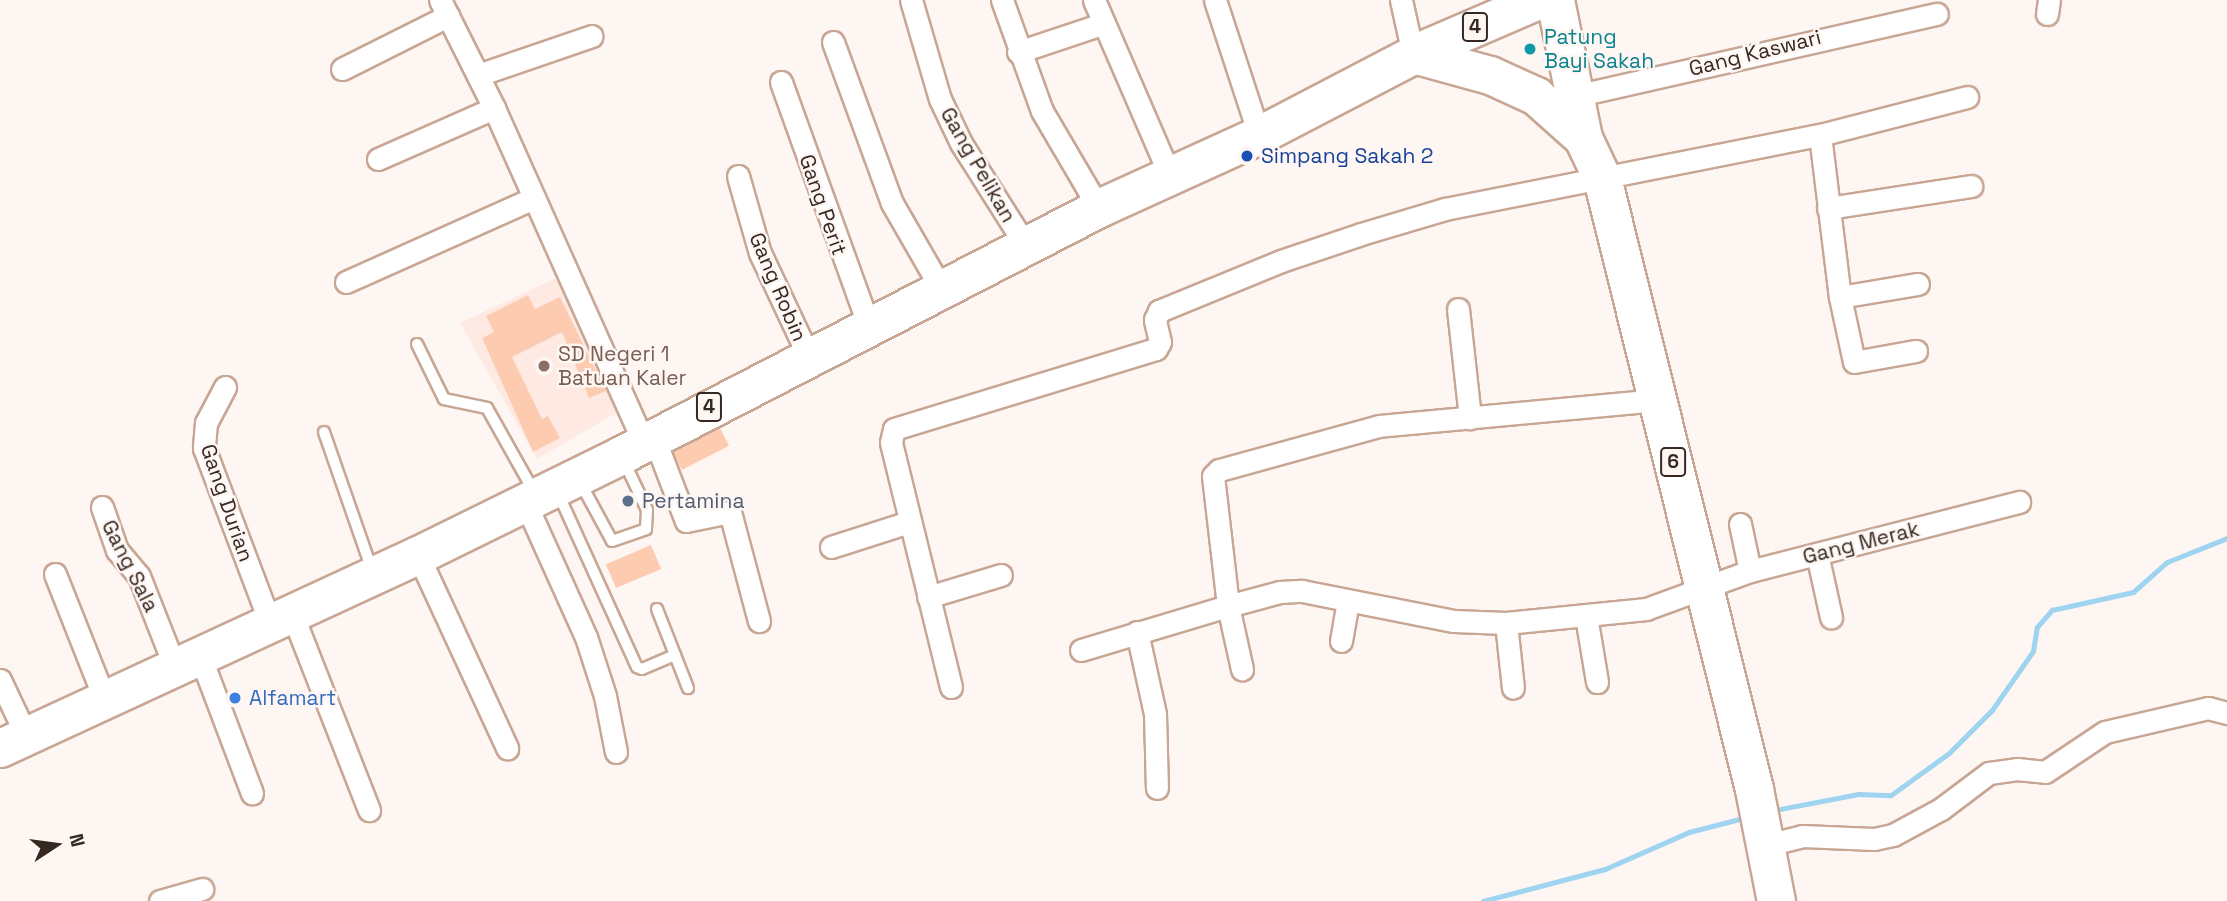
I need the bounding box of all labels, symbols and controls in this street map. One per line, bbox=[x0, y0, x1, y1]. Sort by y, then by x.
road number: 4 bbox=[1461, 12, 1489, 42]
place label: Patung Bayi Sakah bbox=[1544, 24, 1654, 74]
street label: Gang Kaswari bbox=[1686, 24, 1824, 82]
marker: Patung Bayi Sakah bbox=[1522, 41, 1538, 57]
street label: Gang Pelikan bbox=[935, 103, 1021, 227]
place label: Simpang Sakah 2 bbox=[1261, 143, 1433, 169]
marker: Simpang Sakah 2 bbox=[1239, 148, 1255, 164]
street label: Gang Perit bbox=[794, 151, 852, 259]
street label: Gang Robin bbox=[744, 229, 812, 345]
place label: SD Negeri 1 Batuan Kaler bbox=[558, 341, 687, 391]
marker: SD Negeri 1 Batuan Kaler bbox=[536, 358, 552, 374]
road number: 4 bbox=[695, 392, 723, 422]
street label: Gang Durian bbox=[195, 441, 259, 565]
road number: 6 bbox=[1659, 446, 1687, 477]
place label: Pertamina bbox=[642, 488, 744, 514]
marker: Pertamina bbox=[620, 493, 636, 509]
street label: Gang Sala bbox=[96, 516, 164, 616]
street label: Gang Merak bbox=[1800, 516, 1922, 570]
place label: Alfamart bbox=[249, 685, 336, 711]
marker: Alfamart bbox=[227, 690, 243, 706]
north arrow bbox=[21, 810, 91, 880]
text: N bbox=[63, 831, 91, 849]

